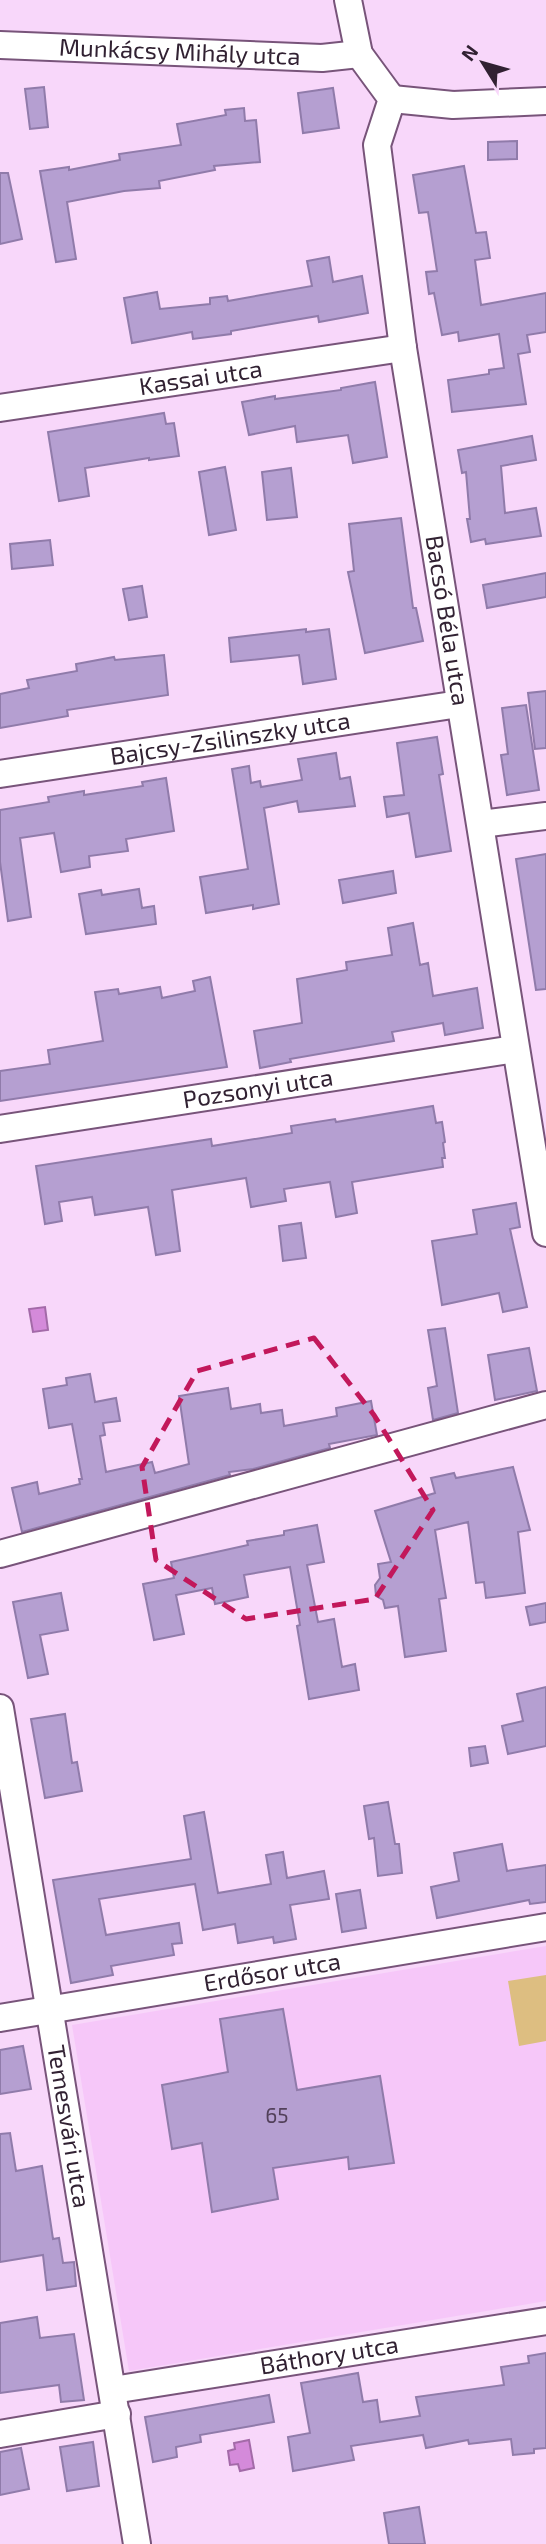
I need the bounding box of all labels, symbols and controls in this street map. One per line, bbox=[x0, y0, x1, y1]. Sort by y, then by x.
north arrow bbox=[448, 28, 518, 98]
street label: Munkácsy Mihály utca bbox=[59, 31, 301, 70]
text: N bbox=[456, 40, 482, 65]
street label: Kassai utca bbox=[137, 353, 264, 400]
street label: Bacsó Béla utca bbox=[420, 533, 477, 708]
street label: Bajcsy-Zsilinszky utca bbox=[108, 705, 352, 770]
street label: Pozsonyi utca bbox=[181, 1062, 335, 1113]
street label: Erdősor utca bbox=[201, 1945, 343, 1997]
street label: Temesvári utca bbox=[42, 2043, 98, 2210]
house number: 65 bbox=[265, 2102, 289, 2127]
street label: Báthory utca bbox=[258, 2329, 400, 2379]

